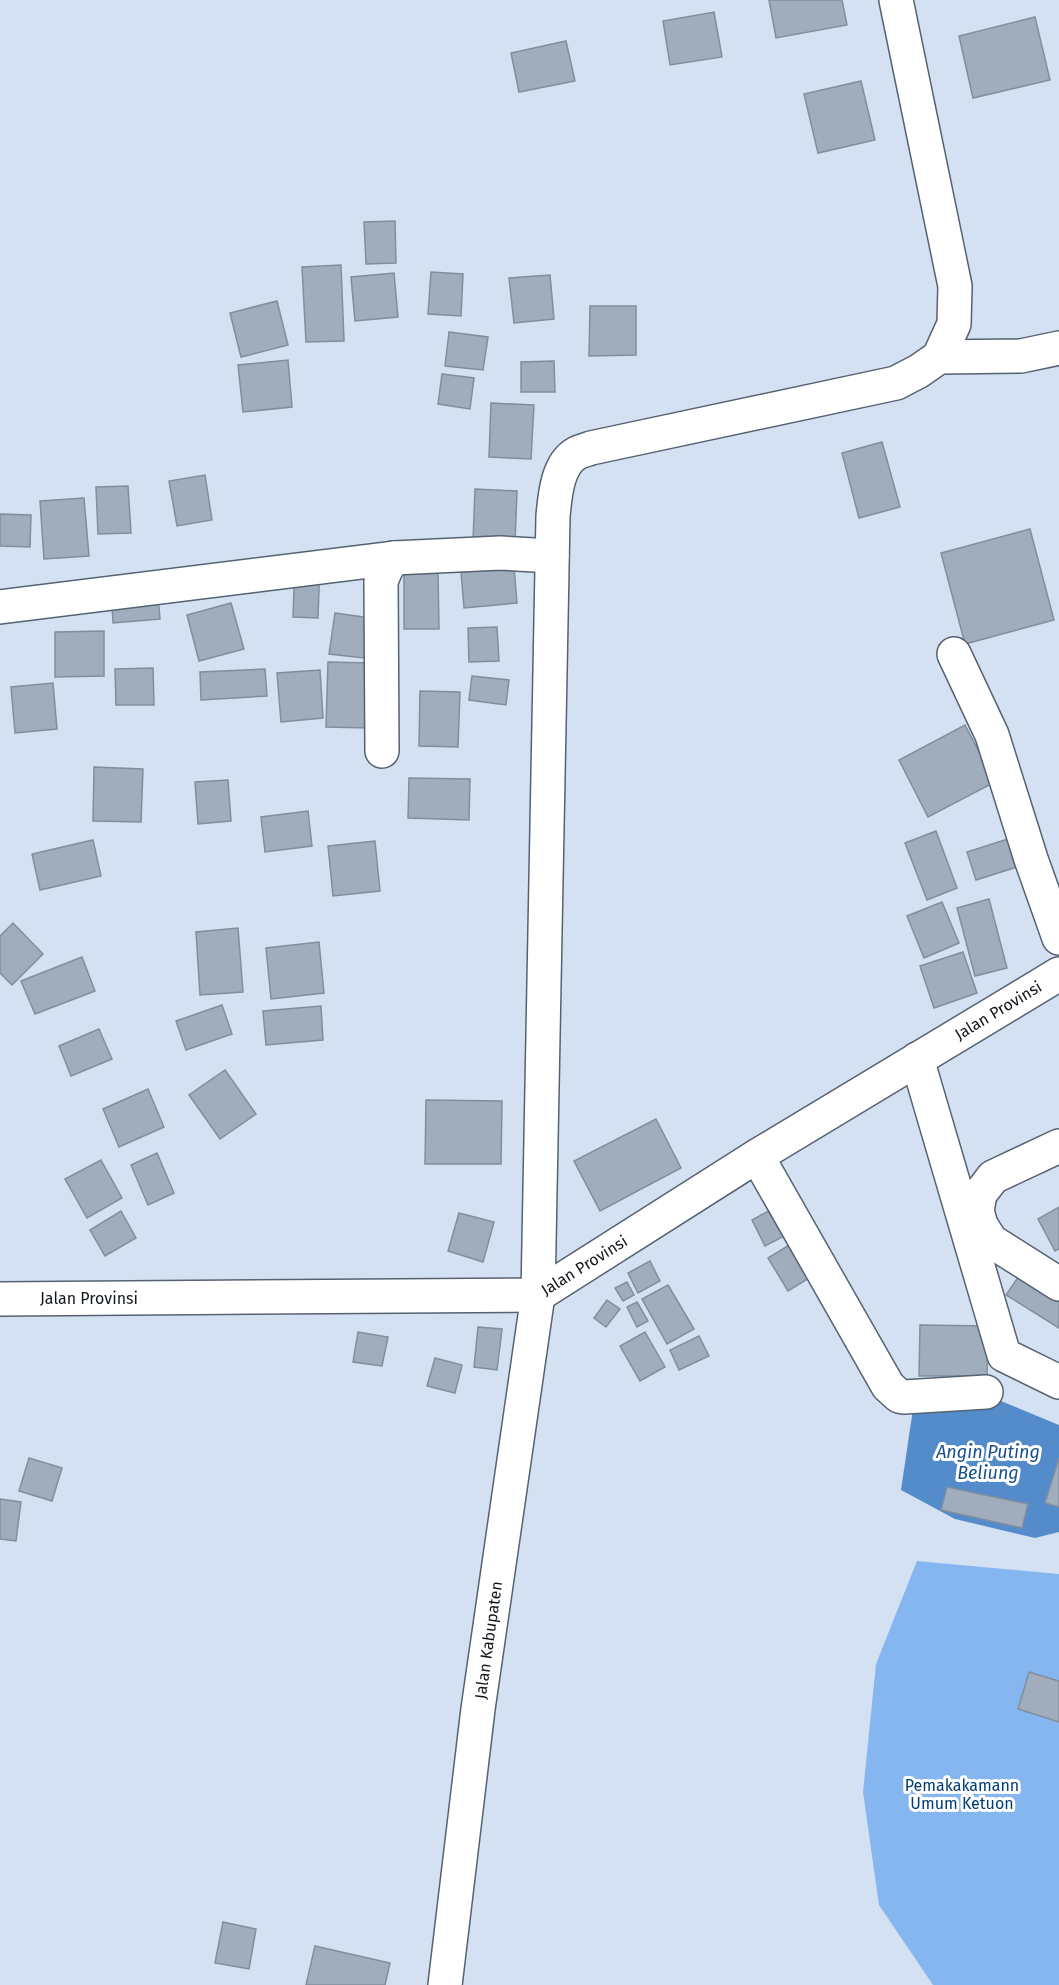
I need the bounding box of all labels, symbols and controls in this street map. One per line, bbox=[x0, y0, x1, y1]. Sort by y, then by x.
street label: Jalan Provinsi bbox=[951, 977, 1045, 1044]
street label: Jalan Provinsi bbox=[538, 1231, 631, 1299]
street label: Jalan Provinsi bbox=[40, 1289, 138, 1308]
water label: Angin Puting Beliung bbox=[935, 1441, 1040, 1484]
street label: Jalan Kabupaten bbox=[471, 1580, 506, 1700]
park label: Pemakakamann Umum Ketuon bbox=[905, 1776, 1019, 1813]

